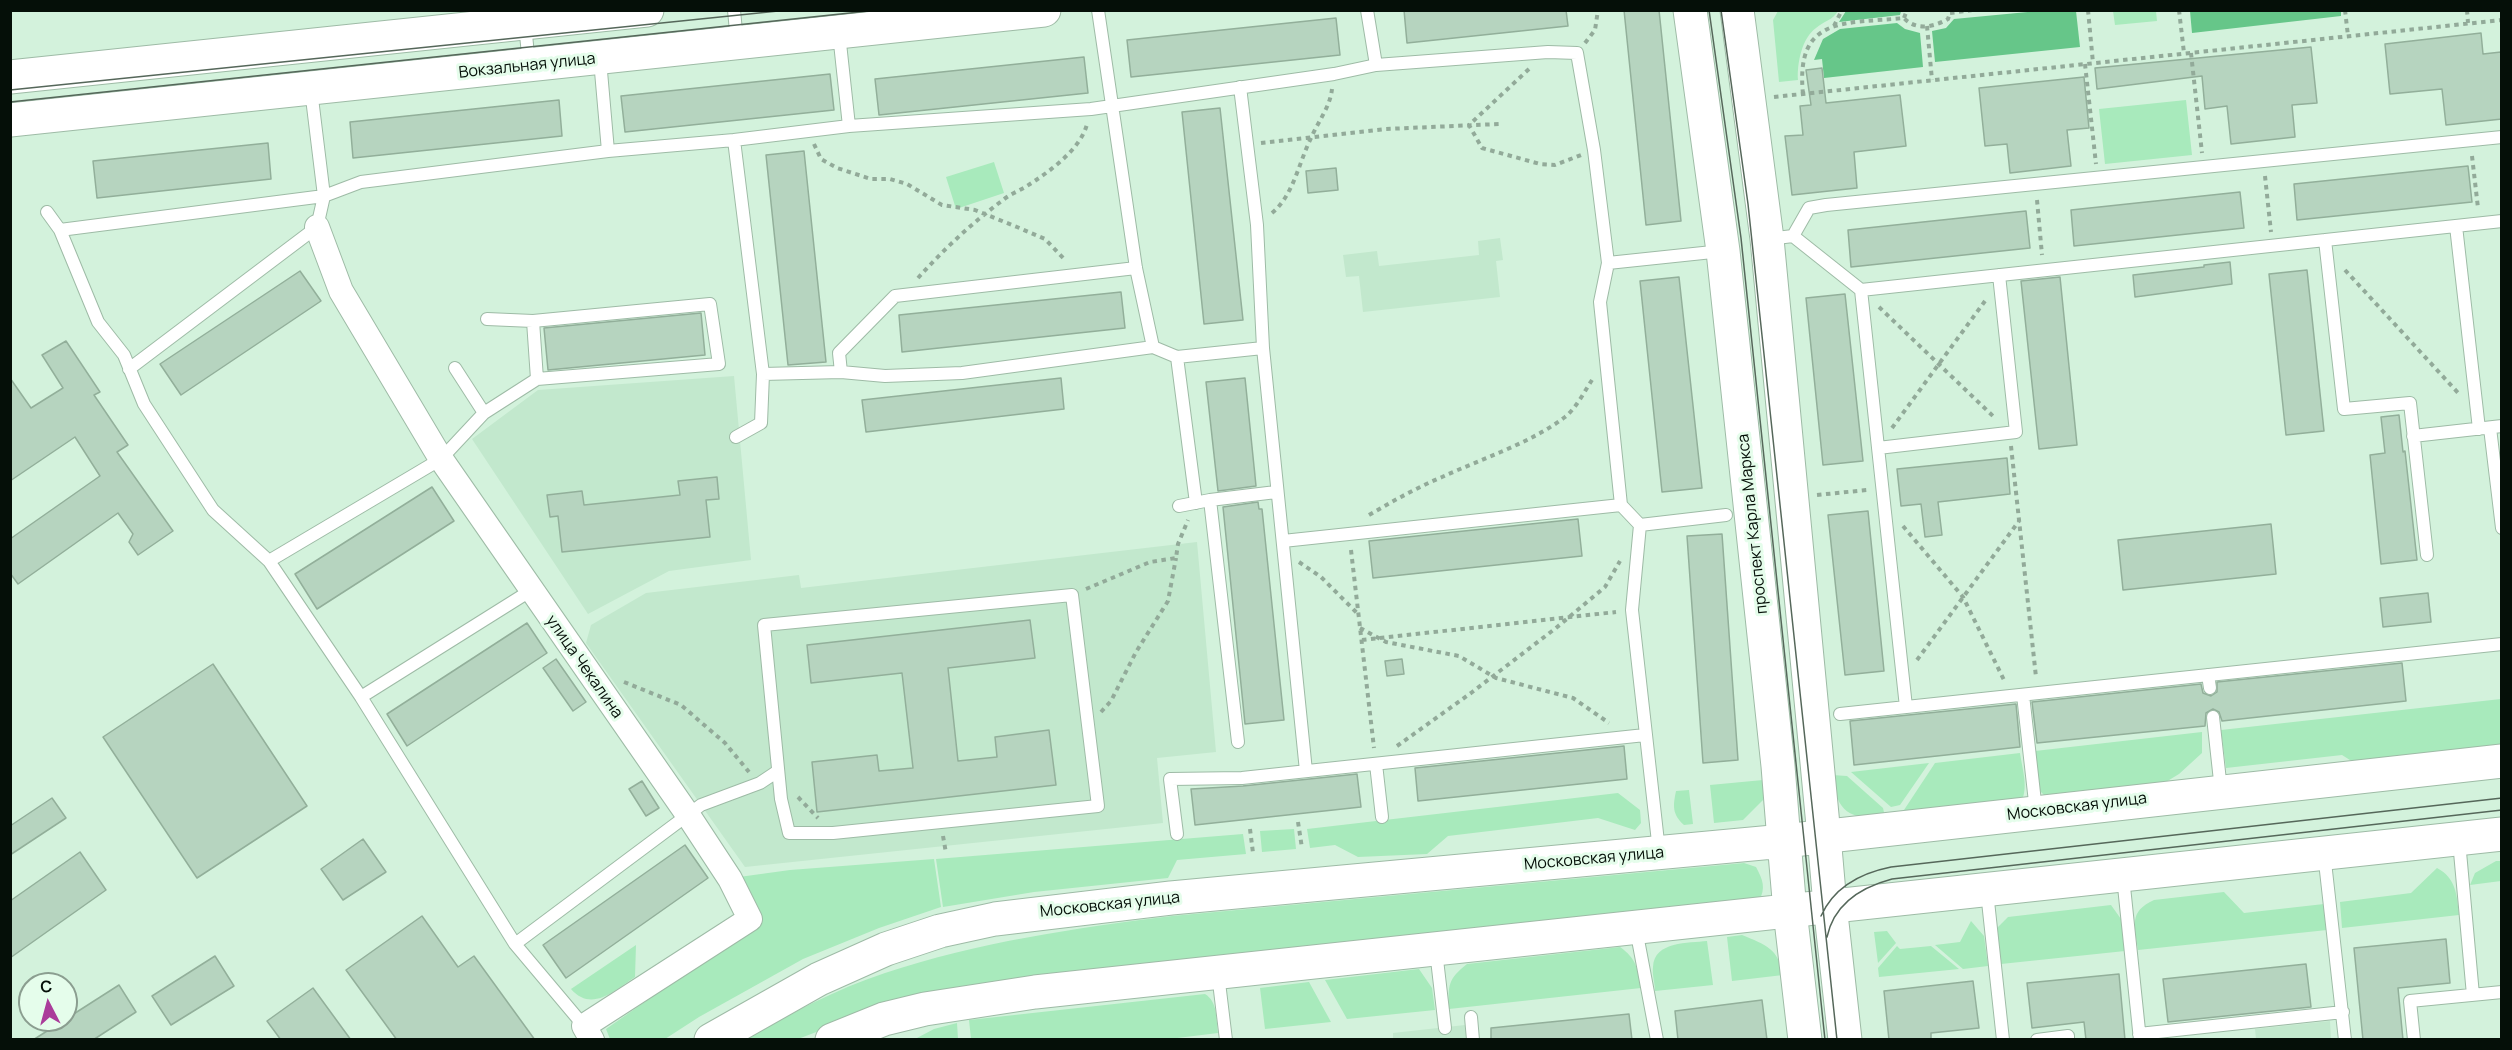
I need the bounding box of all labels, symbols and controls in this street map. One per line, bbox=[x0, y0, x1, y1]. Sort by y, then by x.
street label: Вокзальная улица bbox=[458, 49, 596, 83]
street label: проспект Карла Маркса bbox=[1734, 433, 1772, 615]
street label: улица Чекалина bbox=[541, 612, 627, 722]
street label: Московская улица bbox=[2006, 789, 2148, 825]
street label: Московская улица bbox=[1523, 843, 1665, 875]
street label: Московская улица bbox=[1039, 888, 1181, 922]
north arrow bbox=[18, 972, 78, 1032]
text: С bbox=[39, 975, 53, 998]

